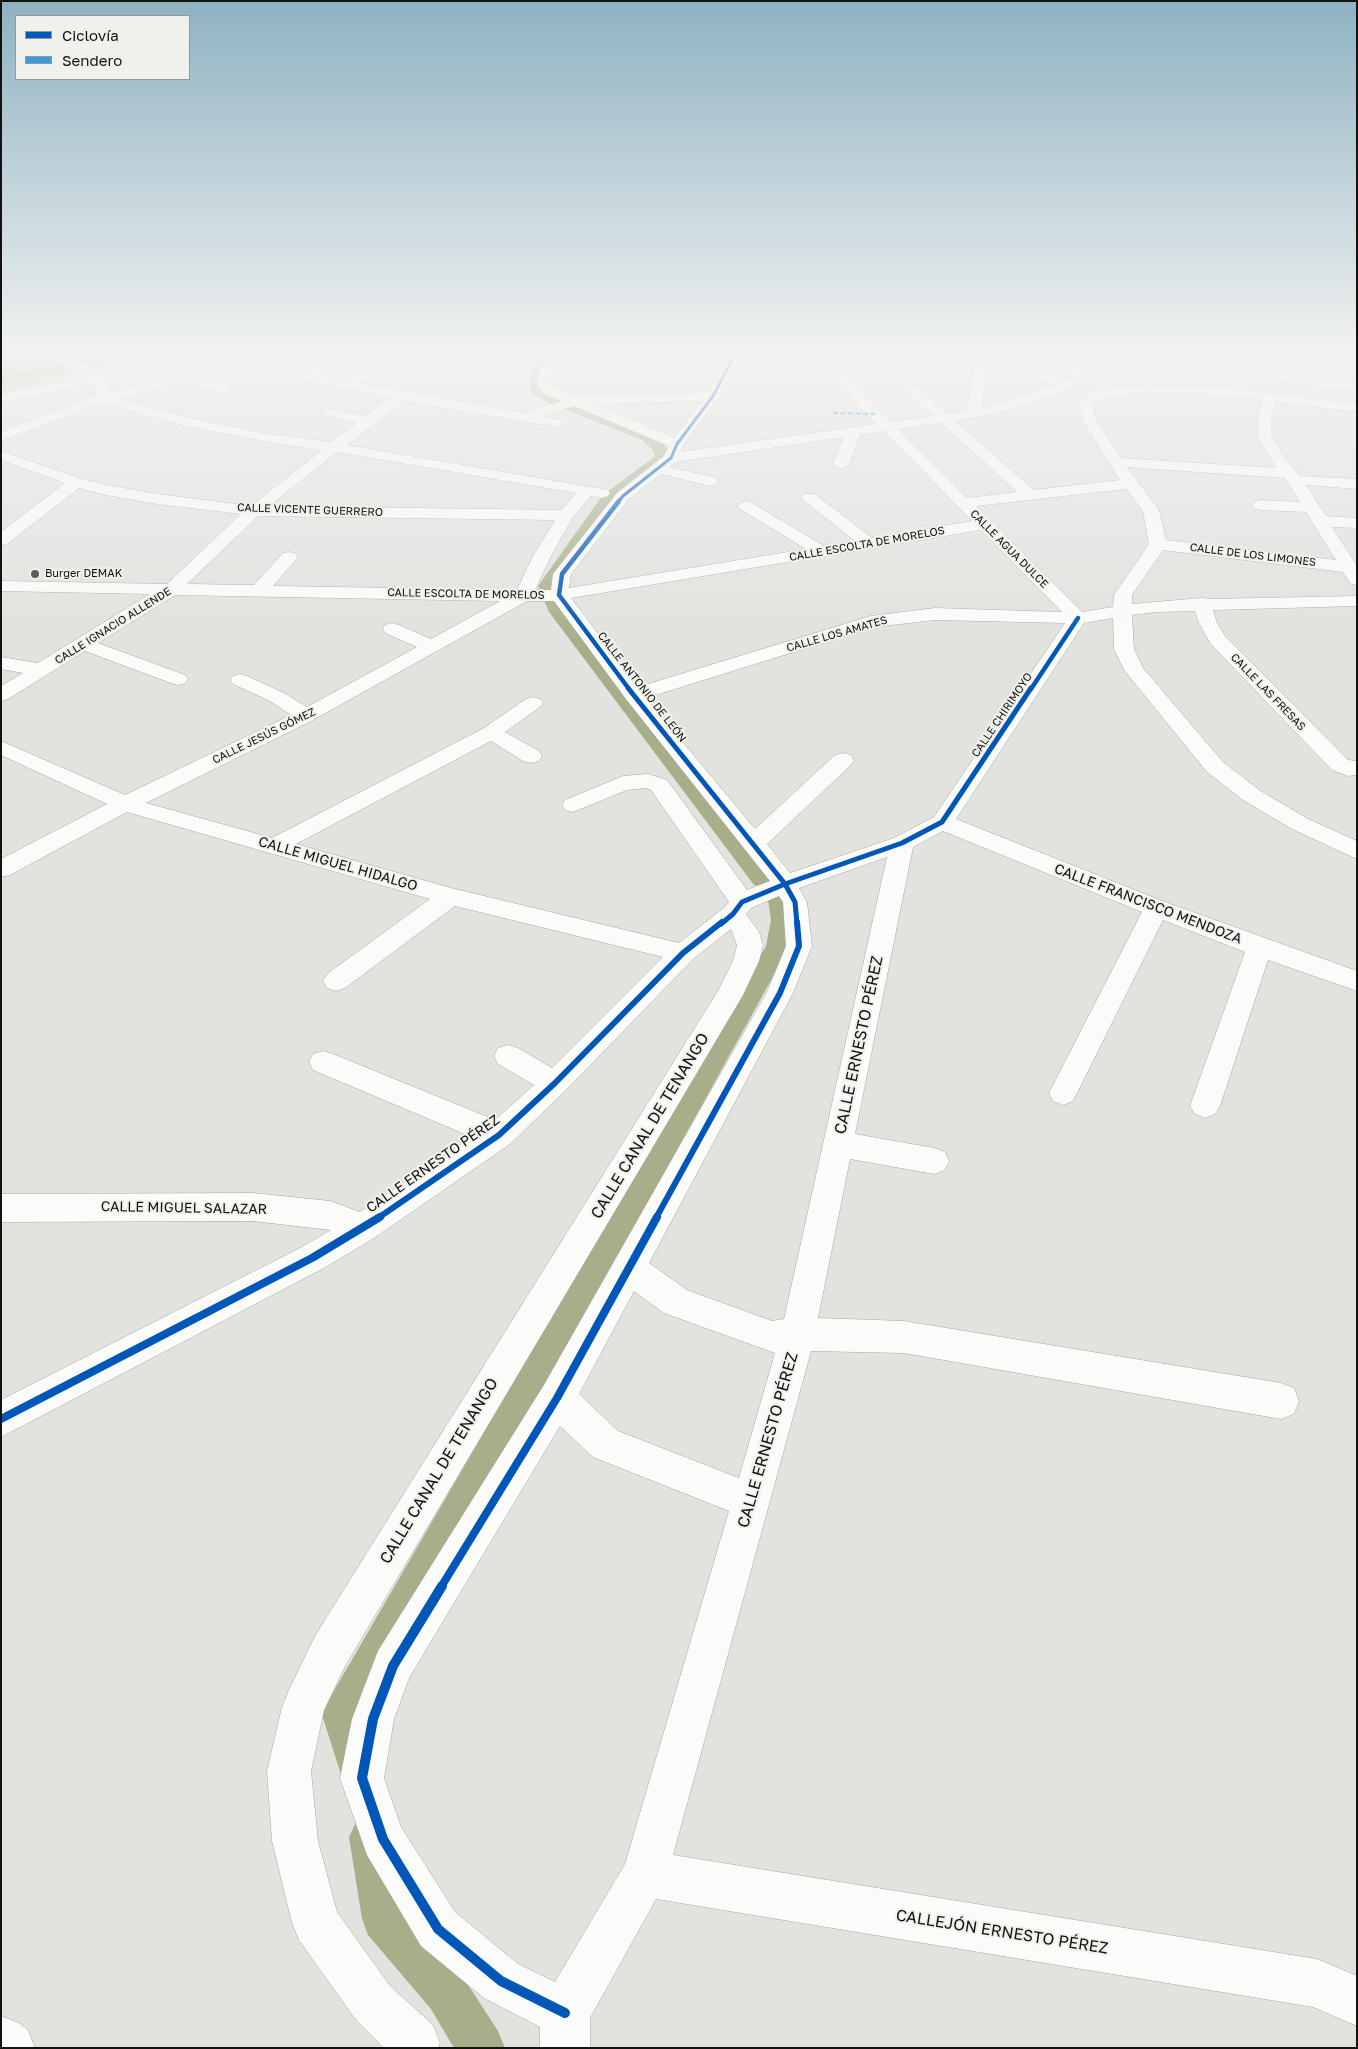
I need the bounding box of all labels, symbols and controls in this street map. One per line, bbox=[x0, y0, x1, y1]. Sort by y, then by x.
legend bbox=[15, 15, 190, 80]
text: Ciclovía bbox=[62, 26, 119, 44]
text: Sendero bbox=[62, 51, 122, 69]
street label: CALLE VICENTE GUERRERO bbox=[237, 501, 383, 519]
street label: CALLE AGUA DULCE bbox=[967, 507, 1051, 591]
street label: CALLE ESCOLTA DE MORELOS bbox=[788, 524, 946, 564]
street label: CALLE DE LOS LIMONES bbox=[1189, 541, 1317, 569]
place label: Burger DEMAK bbox=[45, 567, 122, 581]
marker: Burger DEMAK bbox=[29, 568, 41, 580]
street label: CALLE IGNACIO ALLENDE bbox=[52, 585, 174, 667]
street label: CALLE ESCOLTA DE MORELOS bbox=[387, 586, 545, 602]
street label: CALLE LOS AMATES bbox=[785, 613, 889, 655]
street label: CALLE ANTONIO DE LEÓN bbox=[595, 629, 689, 745]
street label: CALLE LAS FRESAS bbox=[1228, 651, 1308, 733]
street label: CALLE CHIRIMOYO bbox=[969, 670, 1035, 760]
street label: CALLE JESÚS GÓMEZ bbox=[210, 705, 318, 767]
street label: CALLE MIGUEL HIDALGO bbox=[256, 833, 420, 895]
street label: CALLE FRANCISCO MENDOZA bbox=[1052, 860, 1244, 948]
street label: CALLE ERNESTO PÉREZ bbox=[831, 954, 887, 1136]
street label: CALLE CANAL DE TENANGO bbox=[587, 1030, 713, 1222]
street label: CALLE ERNESTO PÉREZ bbox=[363, 1111, 503, 1217]
street label: CALLE MIGUEL SALAZAR bbox=[101, 1198, 267, 1218]
street label: CALLE ERNESTO PÉREZ bbox=[734, 1350, 802, 1530]
street label: CALLE CANAL DE TENANGO bbox=[376, 1375, 502, 1567]
street label: CALLEJÓN ERNESTO PÉREZ bbox=[894, 1906, 1110, 1958]

